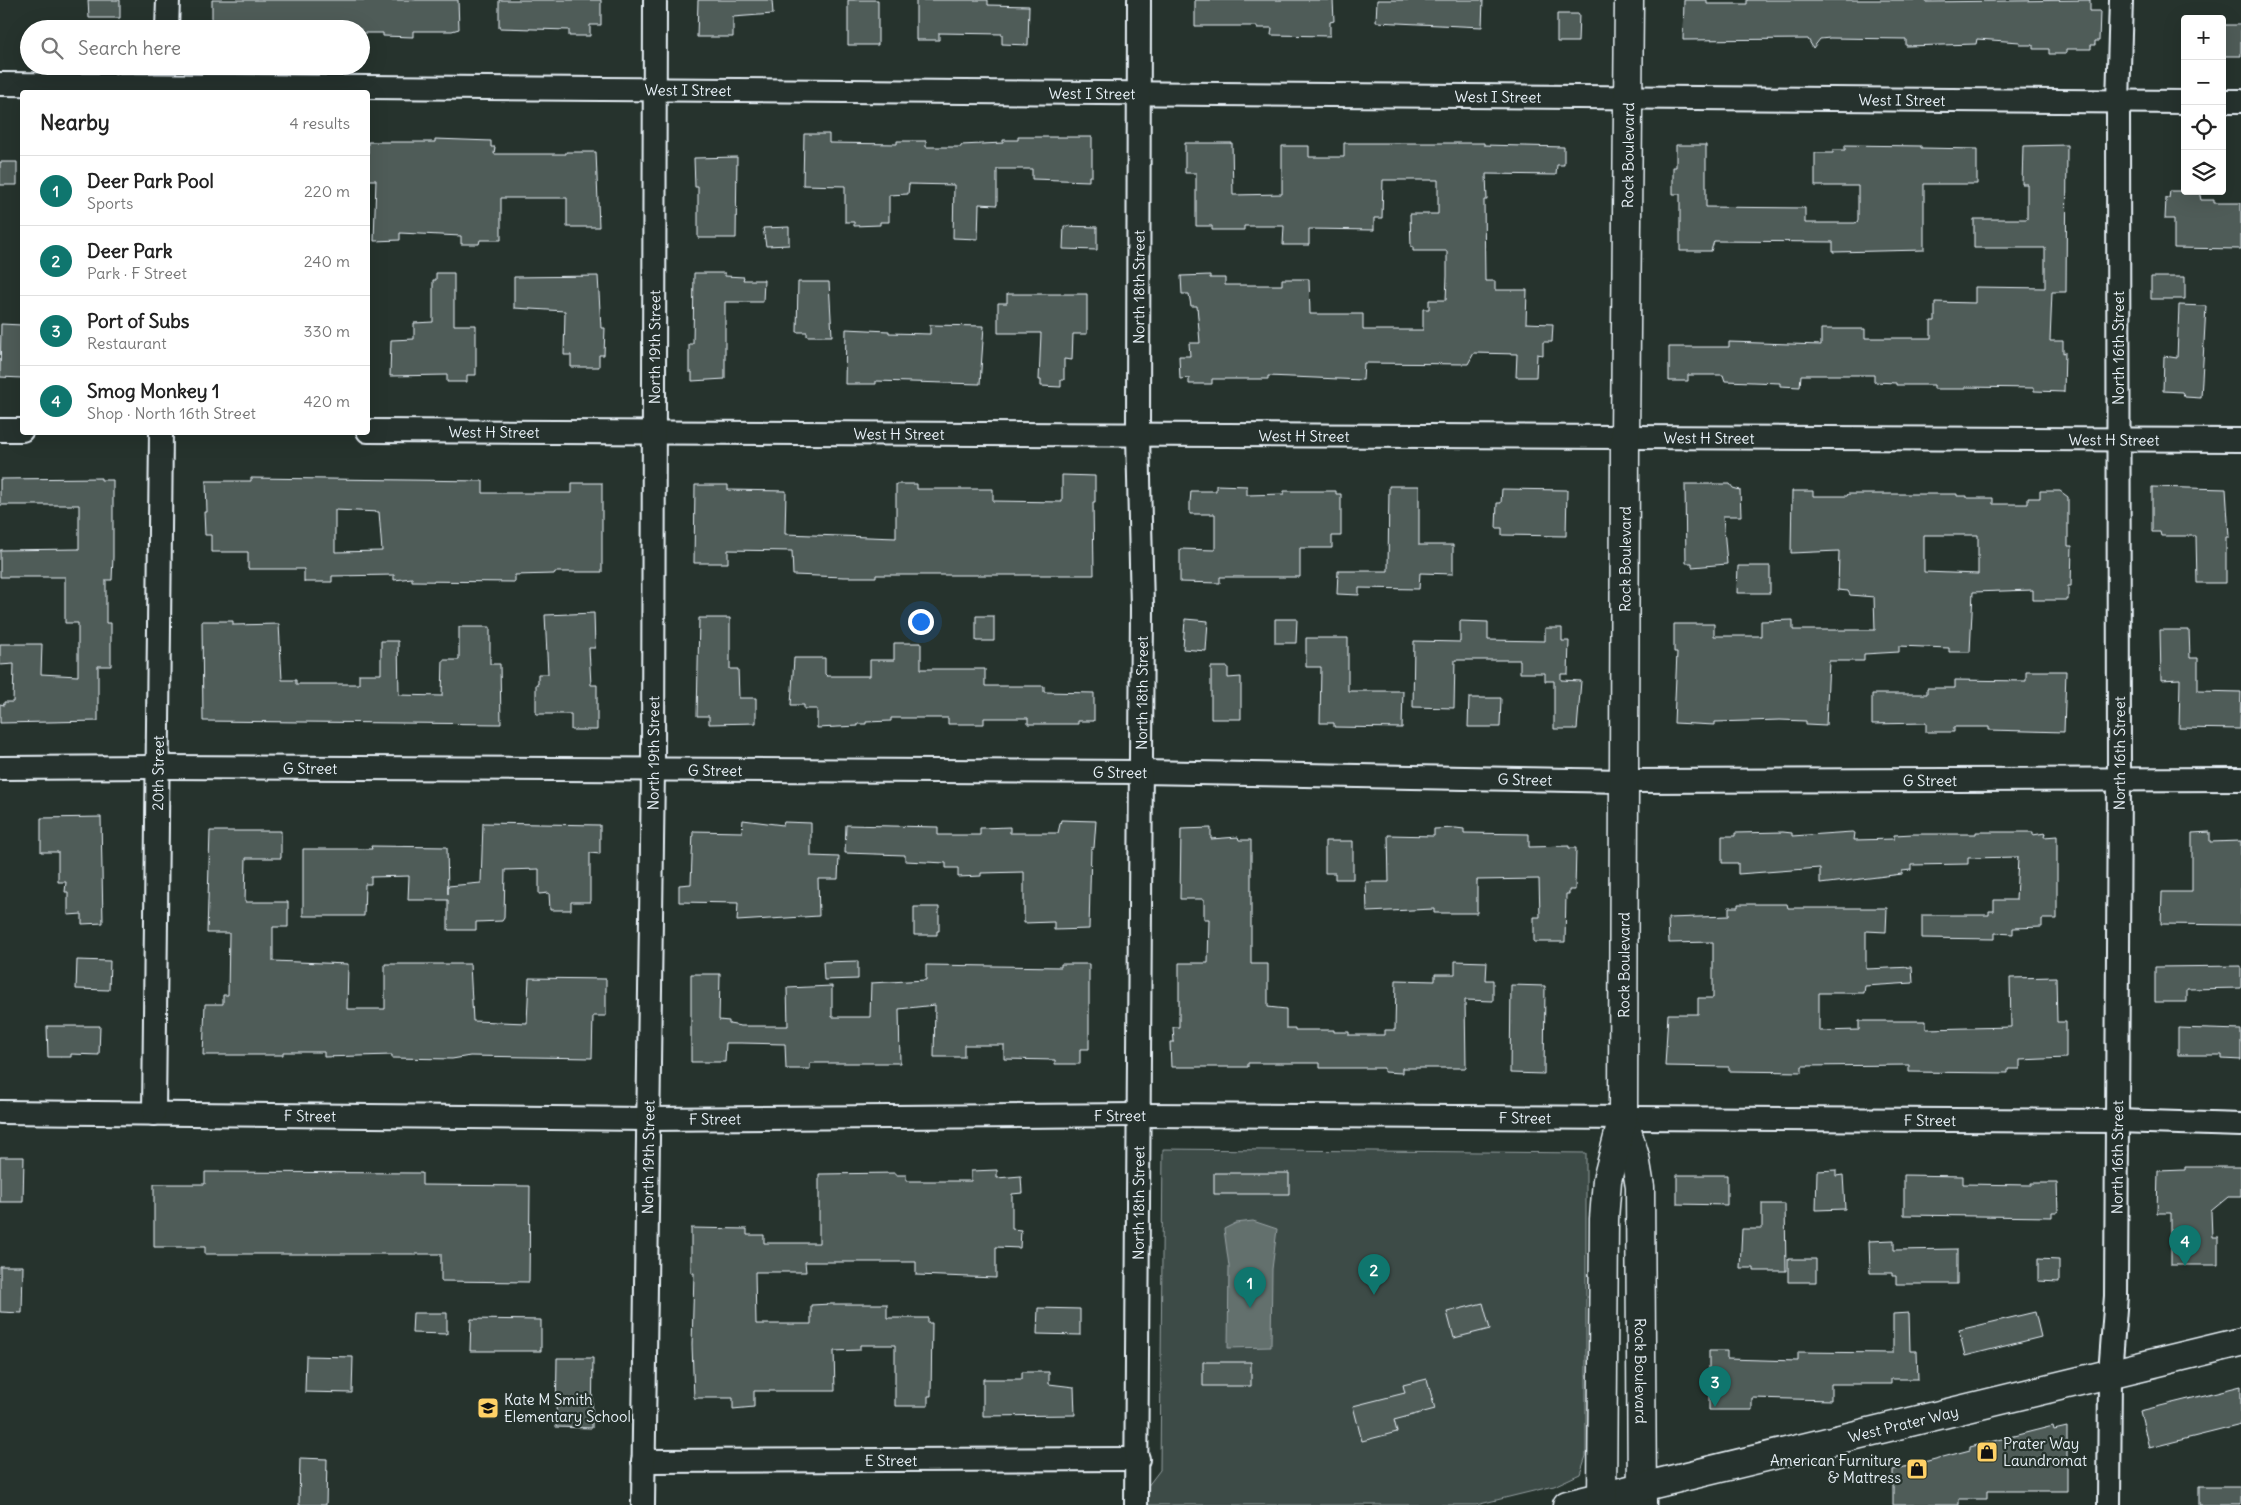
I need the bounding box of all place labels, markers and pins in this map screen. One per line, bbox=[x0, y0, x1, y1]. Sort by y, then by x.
pin: 4 bbox=[2169, 1225, 2201, 1266]
pin: 2 bbox=[1358, 1254, 1390, 1295]
pin: 1 bbox=[1234, 1267, 1266, 1308]
pin: 3 bbox=[1699, 1366, 1731, 1407]
place label: Kate M Smith Elementary School bbox=[504, 1390, 631, 1426]
school or university icon: Kate M Smith Elementary School bbox=[476, 1396, 500, 1420]
place label: Prater Way Laundromat bbox=[2003, 1434, 2087, 1470]
shop icon: Prater Way Laundromat bbox=[1975, 1440, 1999, 1464]
place label: American Furniture & Mattress bbox=[1770, 1451, 1901, 1487]
shop icon: American Furniture & Mattress bbox=[1905, 1457, 1929, 1481]

